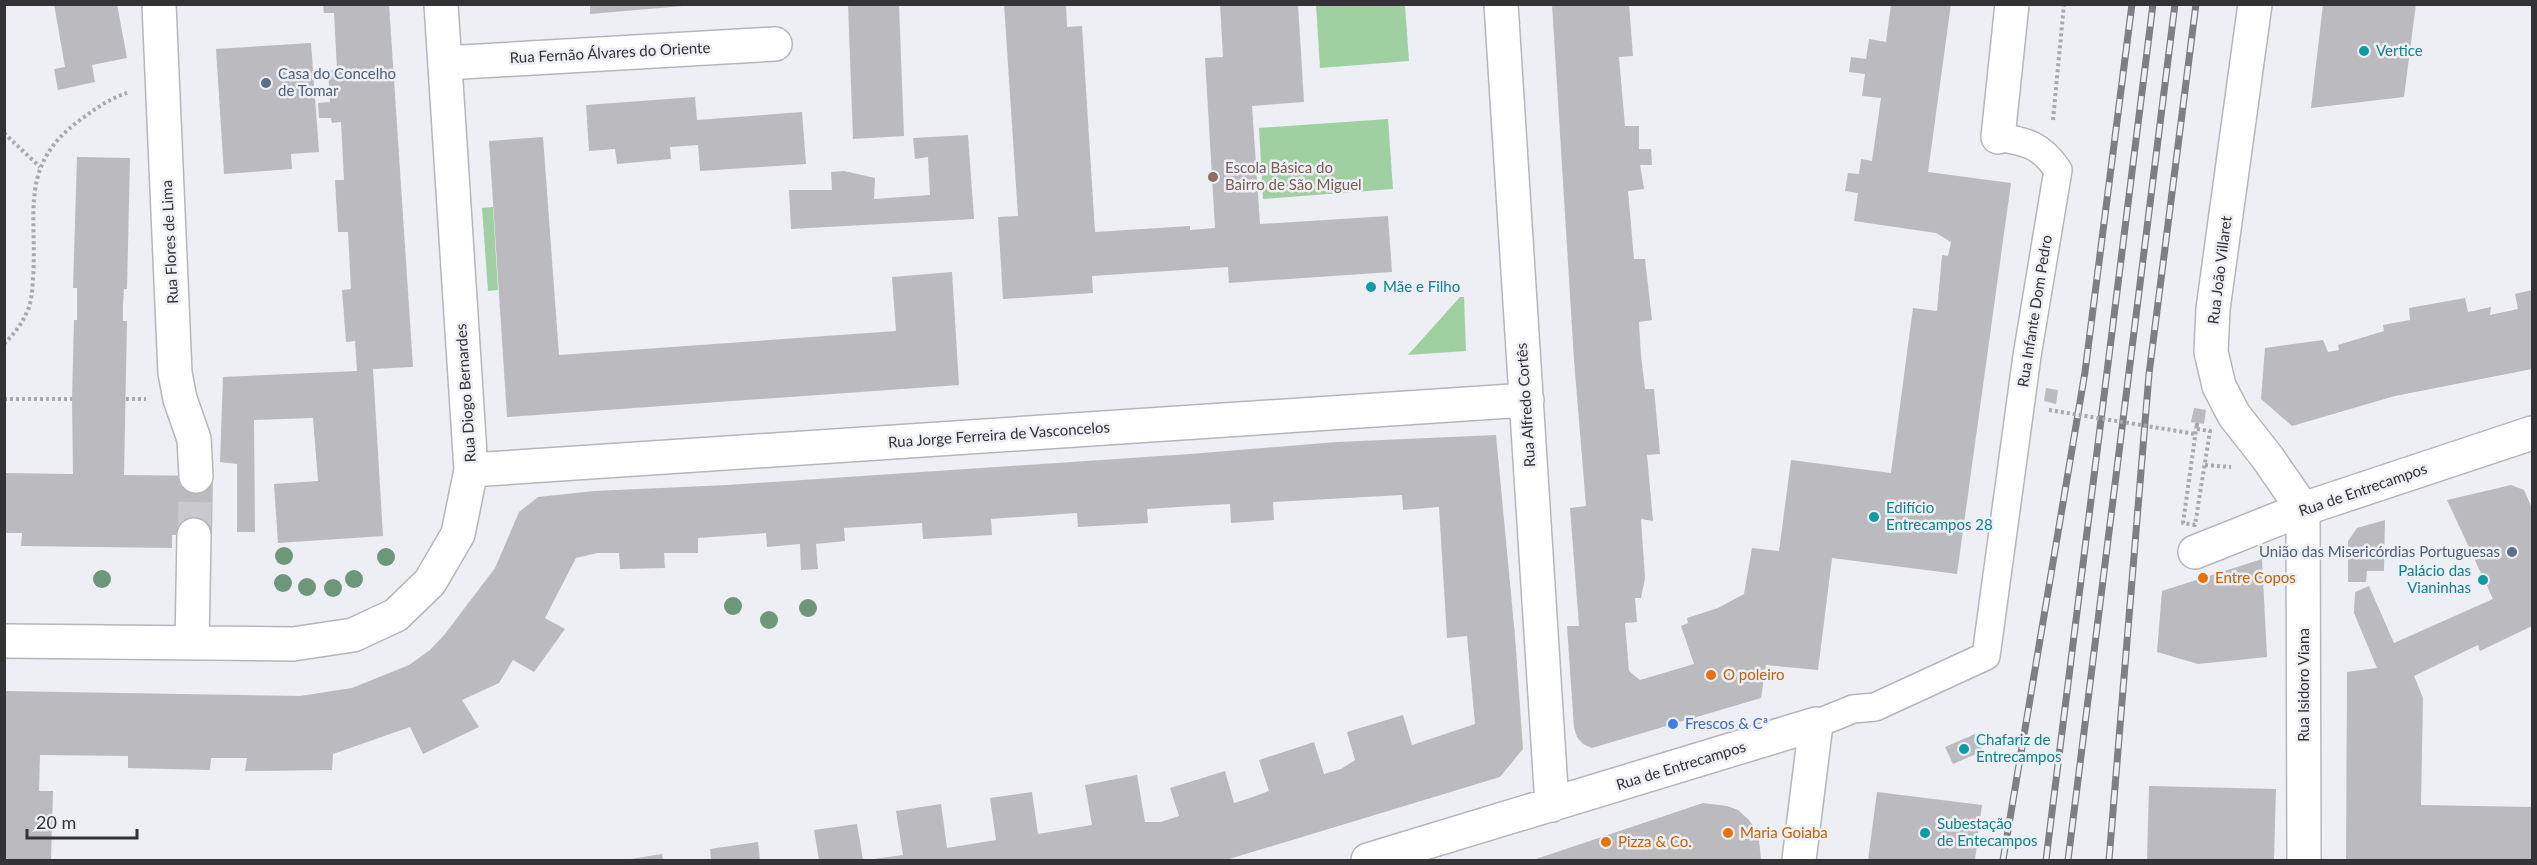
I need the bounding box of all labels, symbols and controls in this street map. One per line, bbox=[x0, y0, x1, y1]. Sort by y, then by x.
street label: Rua Fernão Álvares do Oriente bbox=[509, 38, 711, 66]
place label: Vertice bbox=[2376, 41, 2423, 59]
marker: Vertice bbox=[2357, 44, 2371, 58]
place label: Casa do Concelho de Tomar bbox=[278, 64, 396, 99]
marker: Casa do Concelho de Tomar bbox=[259, 76, 273, 90]
place label: Escola Básica do Bairro de São Miguel bbox=[1225, 158, 1362, 193]
marker: Escola Básica do Bairro de São Miguel bbox=[1206, 170, 1220, 184]
street label: Rua Flores de Lima bbox=[157, 180, 181, 304]
street label: Rua João Villaret bbox=[2203, 214, 2235, 325]
street label: Rua Infante Dom Pedro bbox=[2013, 234, 2055, 388]
place label: Mãe e Filho bbox=[1383, 277, 1460, 295]
marker: Mãe e Filho bbox=[1364, 280, 1378, 294]
street label: Rua Diogo Bernardes bbox=[451, 323, 479, 463]
street label: Rua Alfredo Cortês bbox=[1512, 342, 1538, 468]
street label: Rua Jorge Ferreira de Vasconcelos bbox=[888, 417, 1110, 451]
street label: Rua de Entrecampos bbox=[2296, 459, 2429, 519]
place label: Edifício Entrecampos 28 bbox=[1886, 498, 1993, 533]
marker: Edifício Entrecampos 28 bbox=[1867, 510, 1881, 524]
place label: União das Misericórdias Portuguesas bbox=[2259, 542, 2500, 560]
marker: União das Misericórdias Portuguesas bbox=[2505, 545, 2519, 559]
place label: Palácio das Vianinhas bbox=[2398, 561, 2471, 596]
place label: Entre Copos bbox=[2215, 568, 2296, 586]
marker: Entre Copos bbox=[2196, 571, 2210, 585]
marker: Palácio das Vianinhas bbox=[2476, 573, 2490, 587]
street label: Rua Isidoro Viana bbox=[2294, 628, 2312, 742]
place label: O poleiro bbox=[1723, 665, 1784, 683]
marker: O poleiro bbox=[1704, 668, 1718, 682]
place label: Frescos & Cª bbox=[1685, 714, 1768, 732]
marker: Frescos & Cª bbox=[1666, 717, 1680, 731]
place label: Chafariz de Entrecampos bbox=[1976, 730, 2062, 765]
street label: Rua de Entrecampos bbox=[1614, 737, 1748, 793]
marker: Chafariz de Entrecampos bbox=[1957, 742, 1971, 756]
scale bar bbox=[27, 802, 136, 840]
text: 20 m bbox=[36, 811, 76, 833]
place label: Subestação de Entecampos bbox=[1937, 814, 2038, 849]
place label: Maria Goiaba bbox=[1740, 823, 1828, 841]
marker: Maria Goiaba bbox=[1721, 826, 1735, 840]
marker: Subestação de Entecampos bbox=[1918, 826, 1932, 840]
place label: Pizza & Co. bbox=[1618, 832, 1692, 850]
marker: Pizza & Co. bbox=[1599, 835, 1613, 849]

